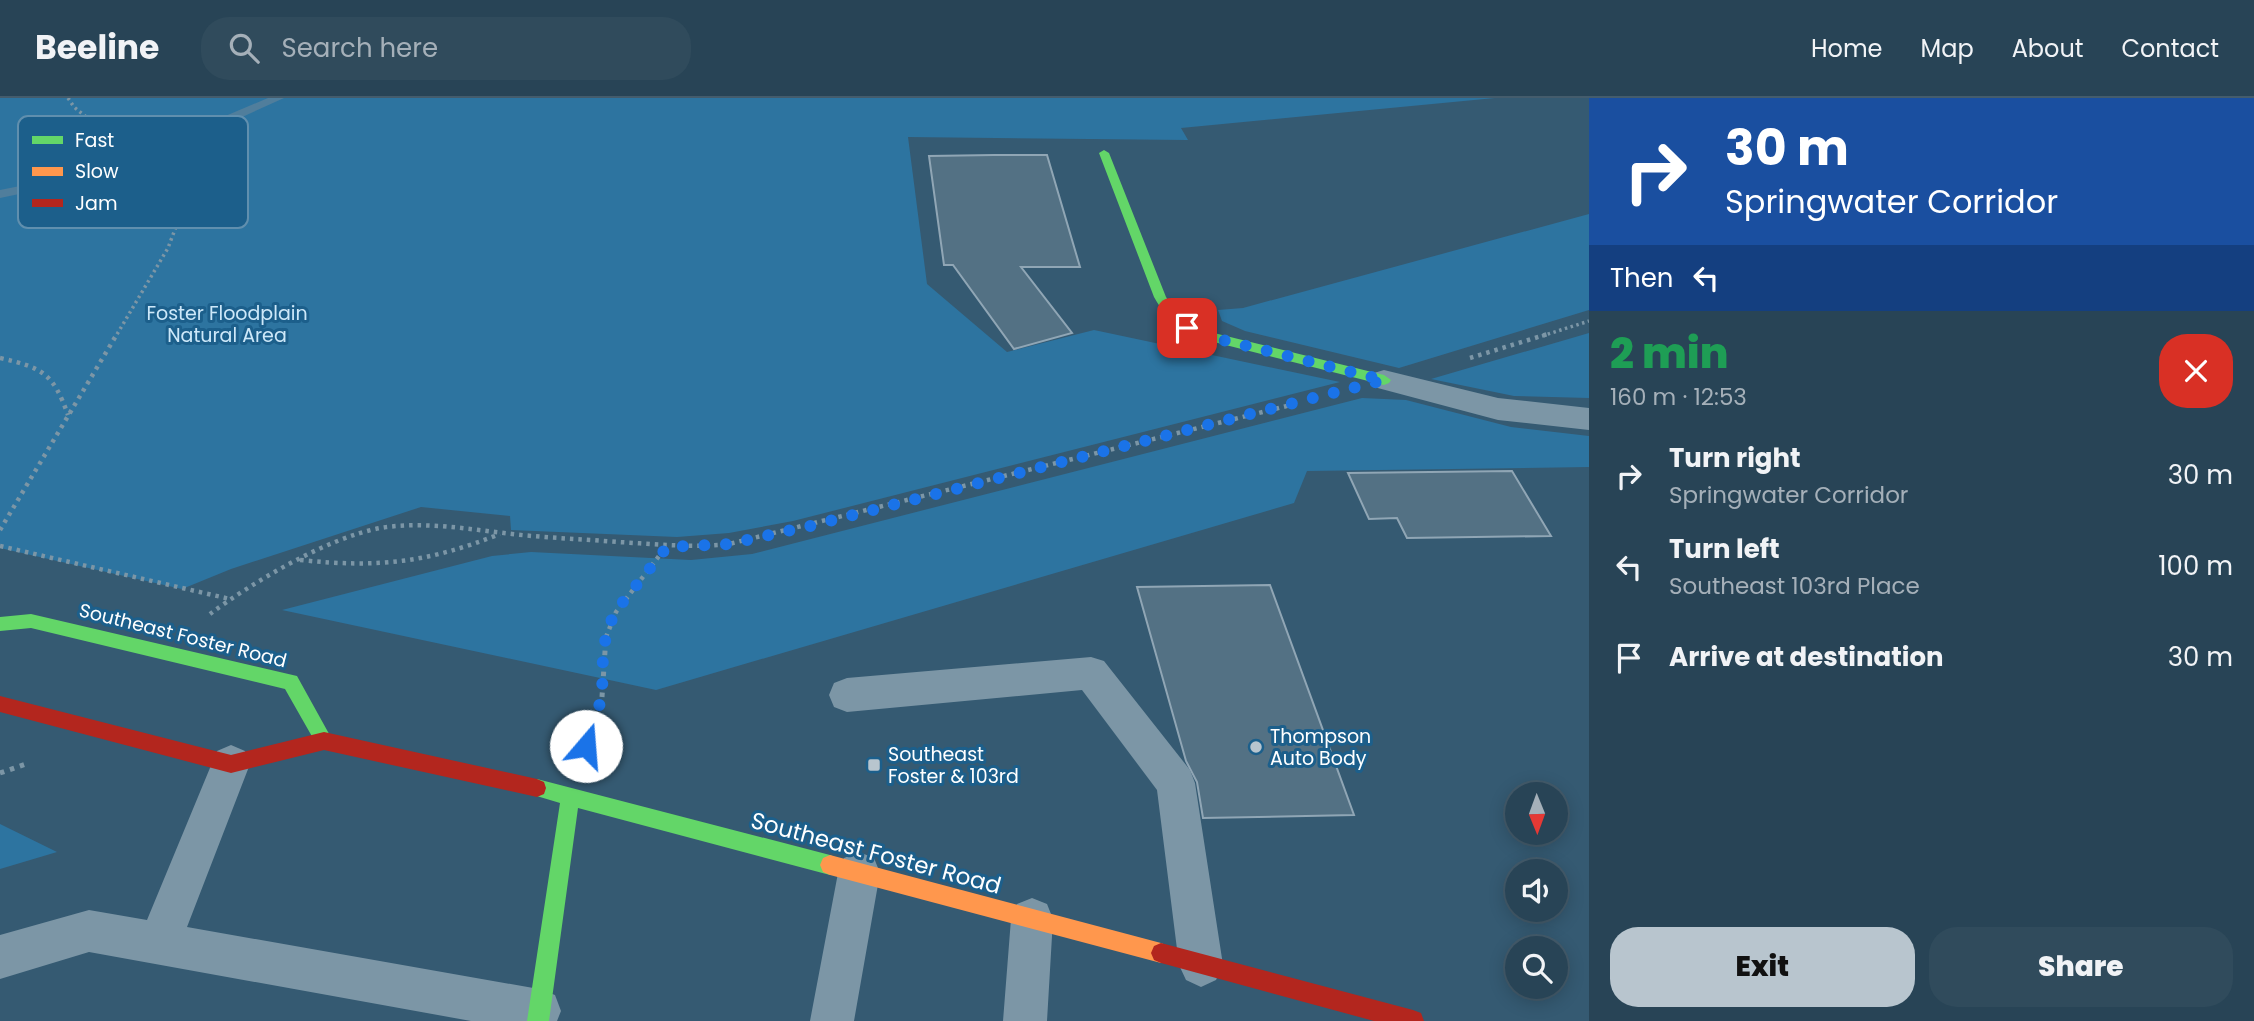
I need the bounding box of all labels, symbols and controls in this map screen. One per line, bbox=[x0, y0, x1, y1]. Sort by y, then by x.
search box bbox=[201, 17, 691, 80]
text: Beeline bbox=[35, 24, 159, 71]
icon: search bbox=[225, 29, 263, 67]
text: Search here bbox=[281, 30, 438, 66]
text: Home bbox=[1811, 32, 1883, 65]
text: Map bbox=[1921, 32, 1974, 65]
text: About bbox=[2012, 32, 2083, 65]
text: Contact bbox=[2121, 32, 2219, 65]
text: 30 m bbox=[1725, 114, 1849, 182]
legend bbox=[18, 116, 248, 228]
icon: right bbox=[1610, 126, 1701, 217]
text: Fast bbox=[75, 127, 114, 154]
text: Slow bbox=[75, 158, 119, 185]
text: Springwater Corridor bbox=[1725, 179, 2058, 224]
text: Jam bbox=[75, 190, 117, 217]
icon: left bbox=[1687, 259, 1725, 297]
text: Then bbox=[1610, 260, 1673, 296]
pin bbox=[1157, 298, 1217, 358]
park label: Foster Floodplain Natural Area bbox=[146, 300, 308, 349]
icon: arrive bbox=[1168, 309, 1206, 347]
text: 2 min bbox=[1610, 324, 1728, 383]
button: close bbox=[2159, 334, 2233, 408]
text: 160 m · 12:53 bbox=[1610, 381, 1747, 413]
text: Turn right bbox=[1669, 440, 1801, 476]
icon: right bbox=[1610, 457, 1648, 495]
text: 30 m bbox=[2168, 457, 2233, 493]
text: Springwater Corridor bbox=[1669, 479, 1908, 511]
text: Turn left bbox=[1669, 531, 1780, 567]
icon: left bbox=[1610, 548, 1648, 586]
text: 100 m bbox=[2158, 548, 2233, 584]
text: Southeast 103rd Place bbox=[1669, 570, 1920, 602]
street label: Southeast Foster Road bbox=[76, 597, 289, 674]
icon: arrive bbox=[1610, 639, 1648, 677]
text: Arrive at destination bbox=[1669, 639, 1944, 675]
text: 30 m bbox=[2168, 639, 2233, 675]
position arrow bbox=[549, 709, 623, 783]
place label: Thompson Auto Body bbox=[1270, 723, 1371, 772]
marker: Thompson Auto Body bbox=[1248, 739, 1264, 755]
place label: Southeast Foster & 103rd bbox=[888, 741, 1019, 790]
marker: Southeast Foster & 103rd bbox=[866, 757, 882, 773]
north arrow bbox=[1505, 782, 1568, 845]
map controls bbox=[1505, 782, 1568, 999]
street label: Southeast Foster Road bbox=[747, 804, 1005, 902]
button: sound bbox=[1505, 859, 1568, 922]
button: Exit bbox=[1610, 927, 1915, 1007]
button: Share bbox=[1929, 927, 2233, 1007]
button: search bbox=[1505, 936, 1568, 999]

